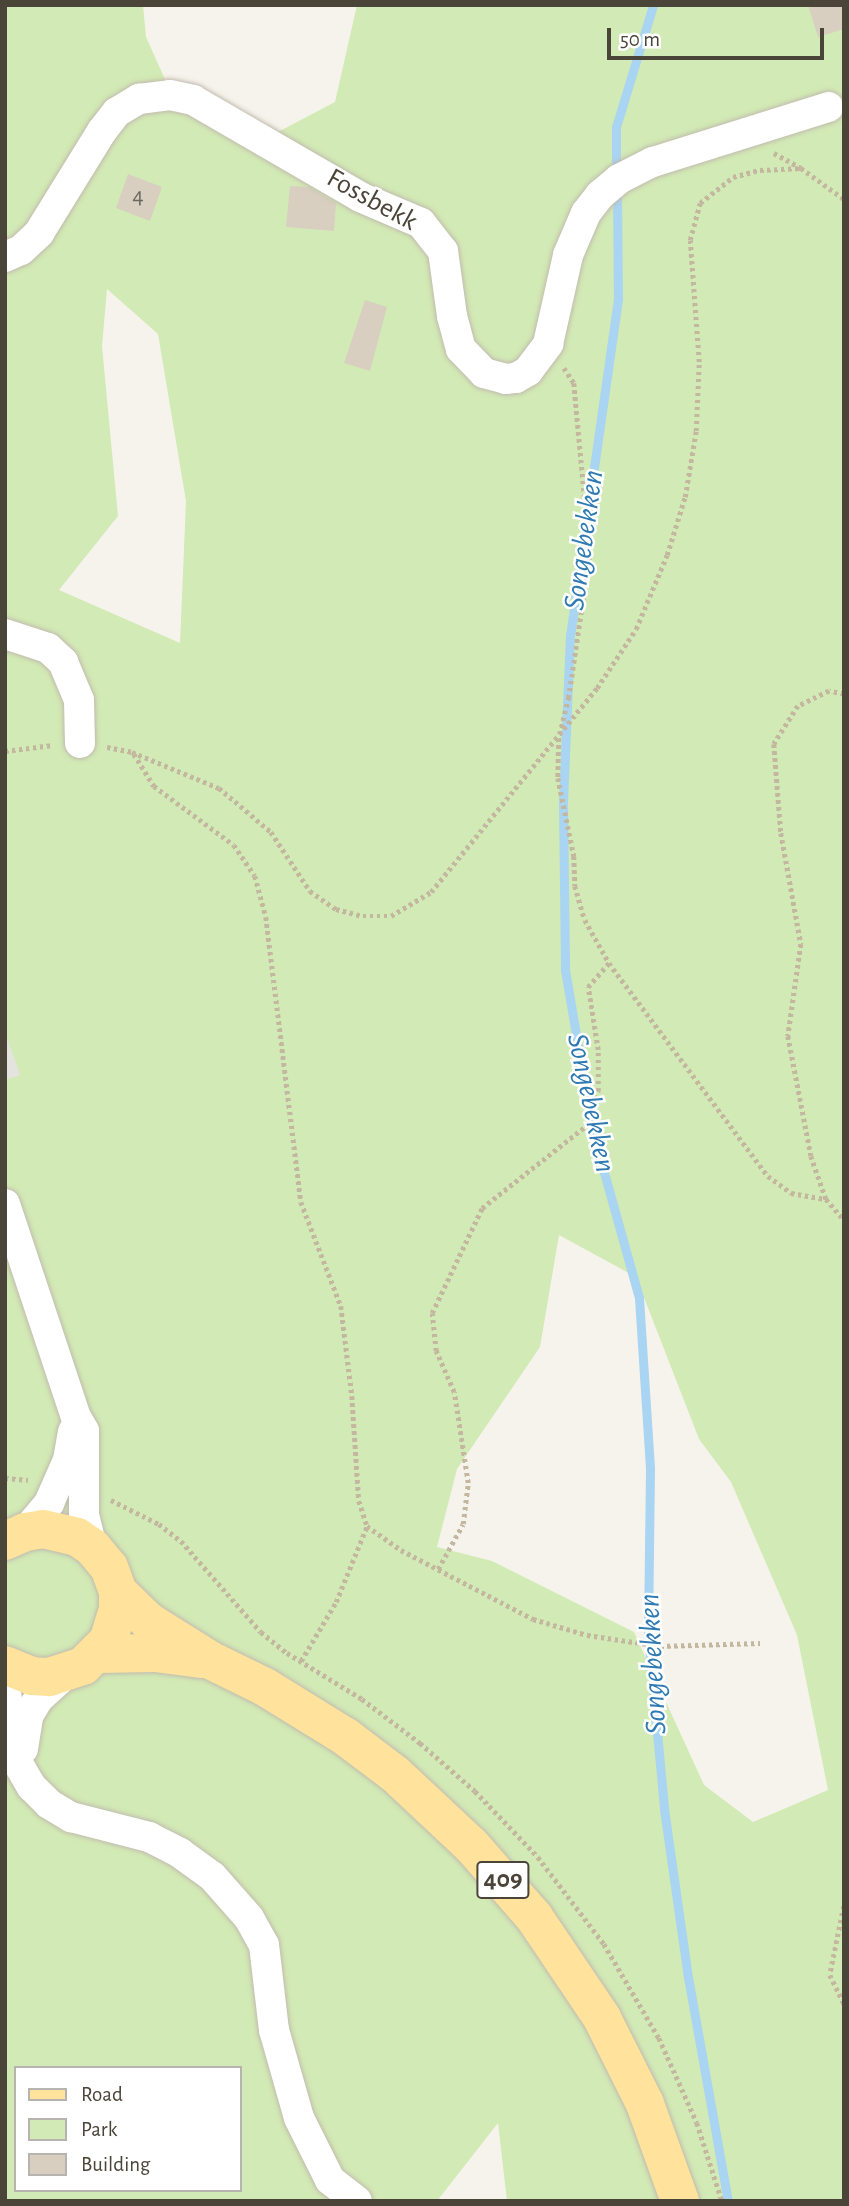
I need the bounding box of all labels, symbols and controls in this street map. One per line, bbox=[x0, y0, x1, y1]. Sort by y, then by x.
scale bar bbox=[611, 14, 828, 58]
text: 50 m bbox=[620, 29, 660, 50]
street label: Fossbekk bbox=[321, 161, 423, 239]
house number: 4 bbox=[132, 183, 144, 211]
water label: Songebekken bbox=[556, 468, 612, 612]
water label: Songebekken bbox=[559, 1030, 623, 1176]
water label: Songebekken bbox=[631, 1593, 675, 1735]
road number: 409 bbox=[475, 1857, 531, 1902]
legend bbox=[14, 2066, 242, 2192]
text: Road bbox=[81, 2084, 123, 2105]
text: Park bbox=[81, 2119, 117, 2140]
text: Building bbox=[81, 2154, 150, 2175]

